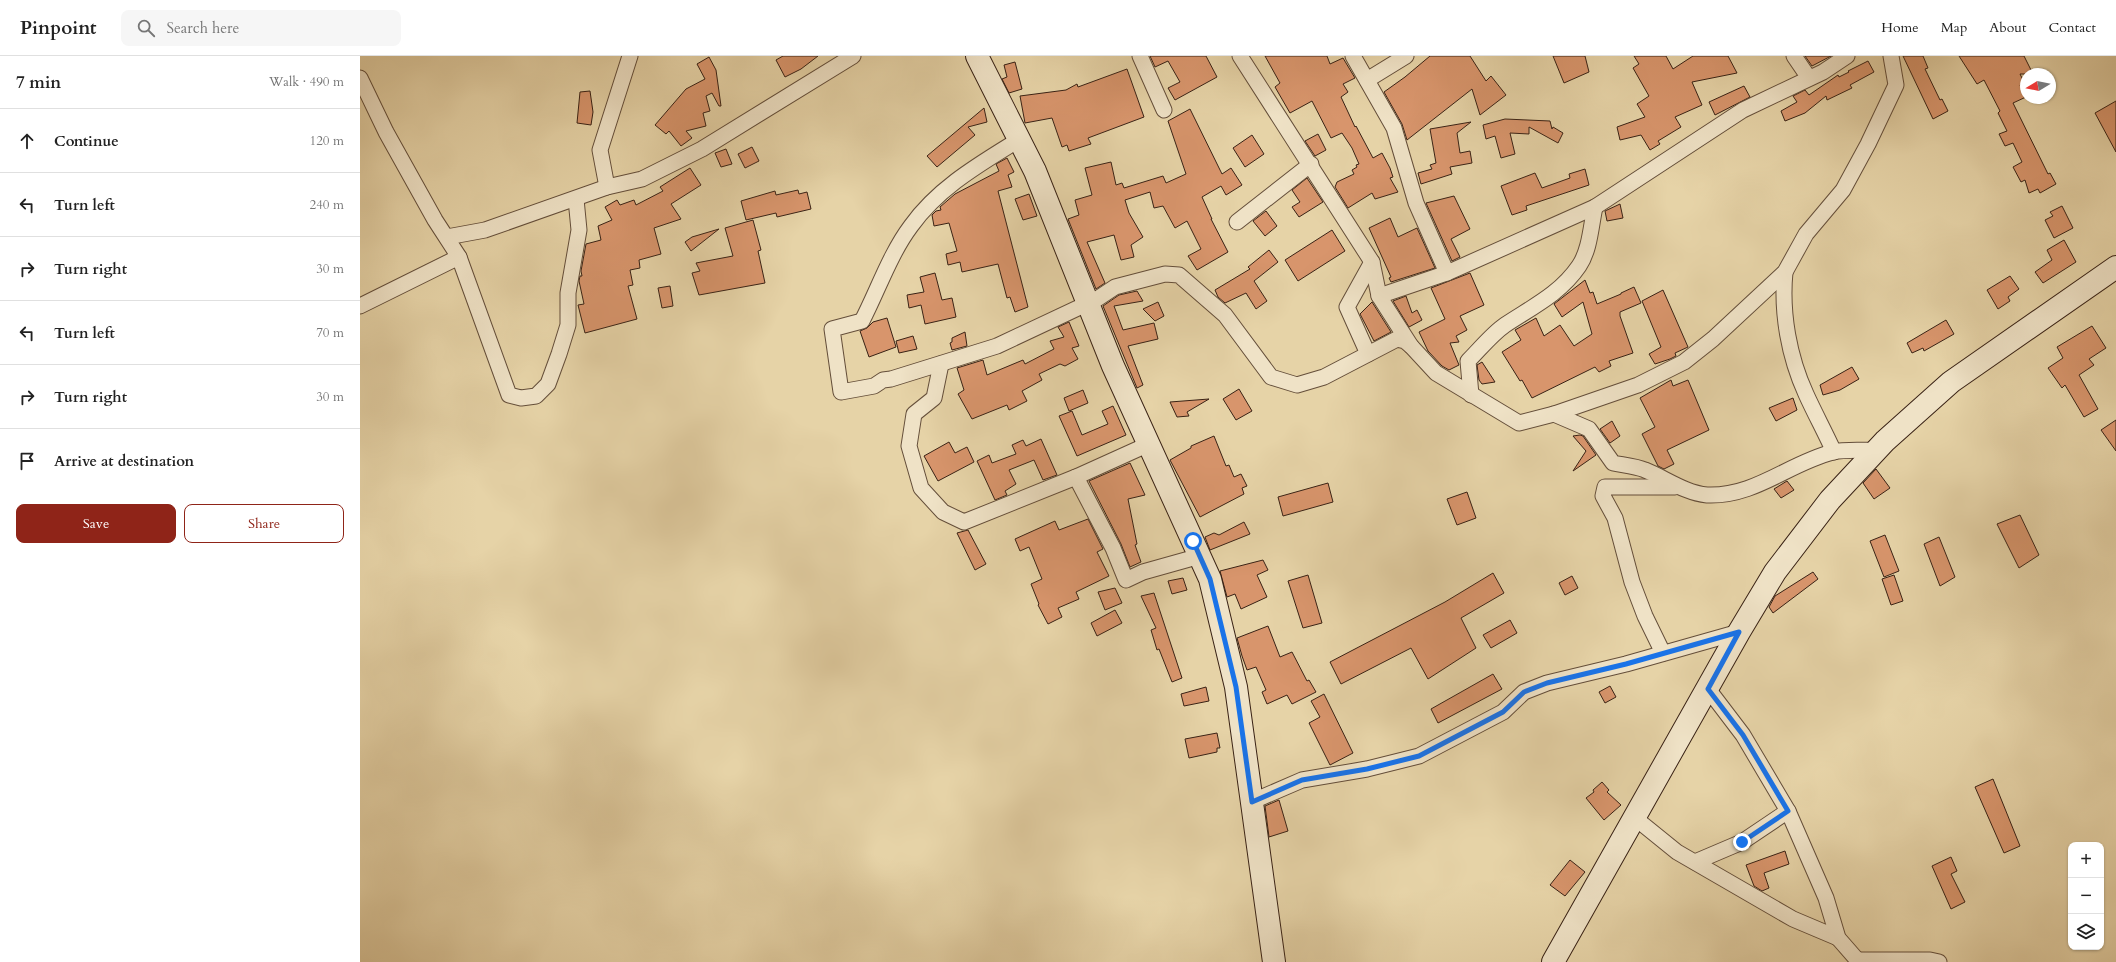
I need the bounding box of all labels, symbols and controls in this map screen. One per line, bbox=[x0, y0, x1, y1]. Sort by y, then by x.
search box bbox=[121, 10, 401, 46]
text: Pinpoint bbox=[20, 15, 97, 41]
icon: search bbox=[135, 17, 157, 39]
text: Search here bbox=[167, 18, 239, 38]
text: Home bbox=[1881, 18, 1919, 37]
text: Map bbox=[1941, 18, 1967, 37]
text: About bbox=[1989, 18, 2026, 37]
text: Contact bbox=[2048, 18, 2096, 37]
north arrow bbox=[2020, 68, 2056, 104]
text: 7 min bbox=[16, 71, 61, 94]
text: Walk · 490 m bbox=[269, 73, 344, 91]
icon: ahead bbox=[16, 130, 38, 152]
text: Continue bbox=[54, 131, 119, 151]
text: 120 m bbox=[310, 132, 344, 150]
icon: left bbox=[16, 194, 38, 216]
text: Turn left bbox=[54, 195, 115, 215]
text: 240 m bbox=[310, 196, 344, 214]
icon: right bbox=[16, 258, 38, 280]
text: Turn right bbox=[54, 259, 127, 279]
text: 30 m bbox=[316, 260, 344, 278]
icon: left bbox=[16, 322, 38, 344]
text: Turn left bbox=[54, 323, 115, 343]
text: 70 m bbox=[316, 324, 344, 342]
icon: right bbox=[16, 386, 38, 408]
text: Turn right bbox=[54, 387, 127, 407]
text: 30 m bbox=[316, 388, 344, 406]
icon: arrive bbox=[16, 450, 38, 472]
text: Arrive at destination bbox=[54, 451, 194, 471]
button: Save bbox=[16, 504, 176, 543]
button: Share bbox=[184, 504, 344, 543]
route start bbox=[1184, 532, 1202, 550]
route end bbox=[1733, 833, 1751, 851]
map controls bbox=[2068, 842, 2104, 950]
button: + bbox=[2068, 842, 2104, 878]
button: − bbox=[2068, 878, 2104, 914]
button: layers bbox=[2068, 914, 2104, 950]

